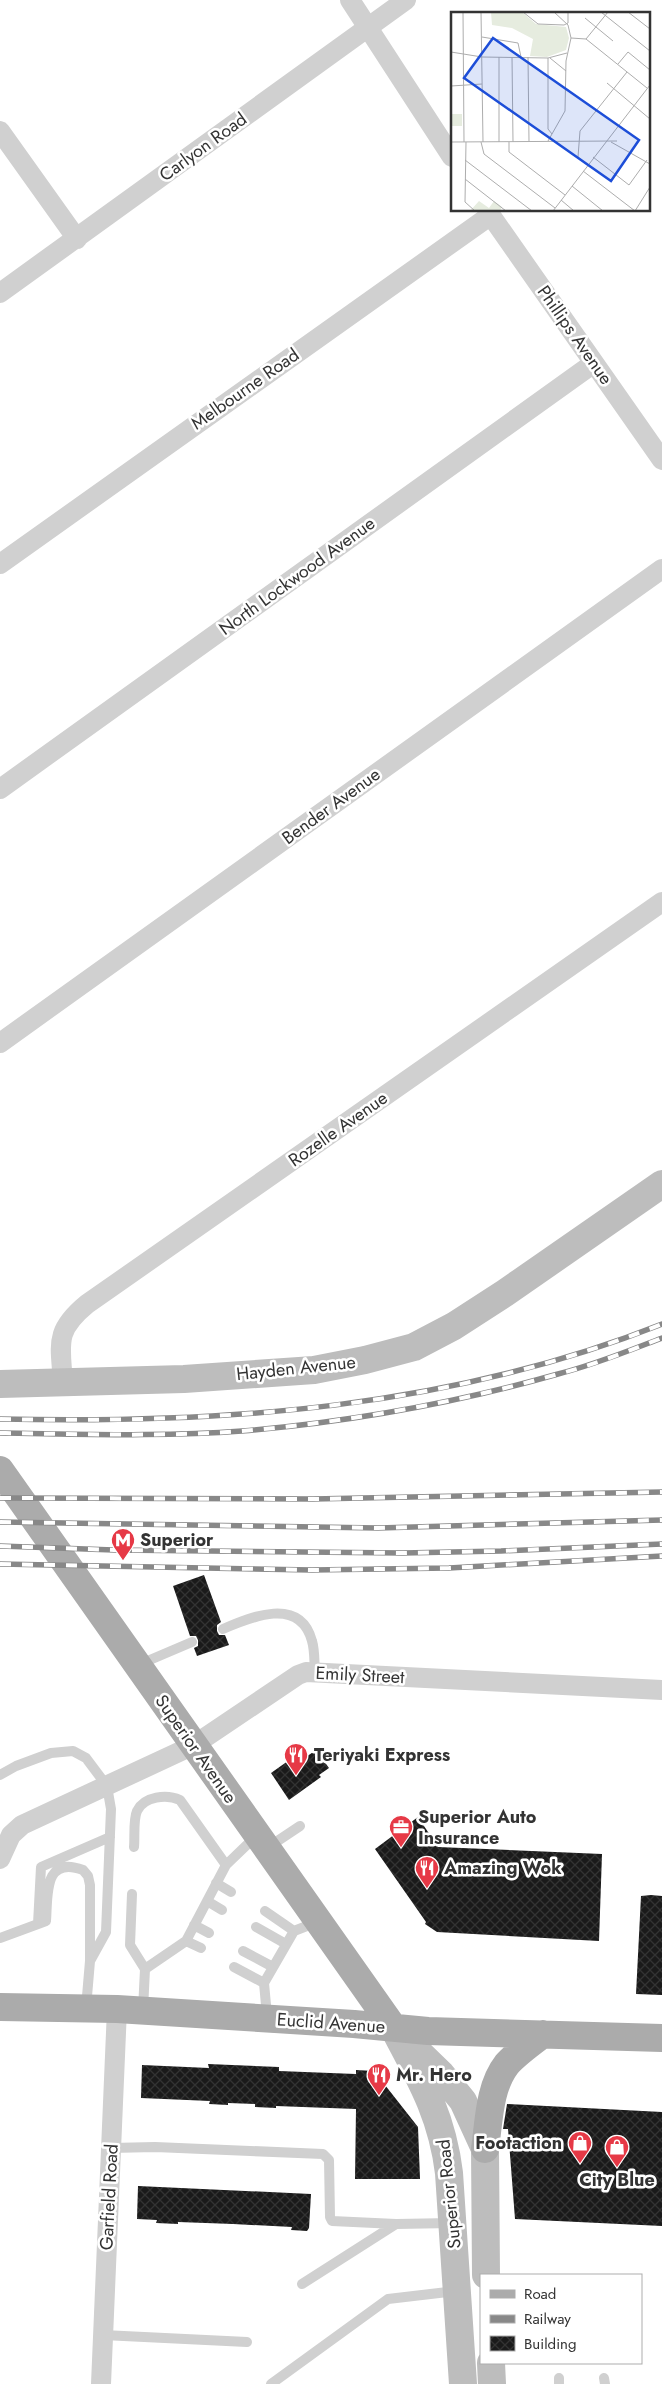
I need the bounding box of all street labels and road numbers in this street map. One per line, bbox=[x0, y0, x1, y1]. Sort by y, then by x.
street label: Carlyon Road bbox=[154, 106, 252, 188]
street label: Phillips Avenue bbox=[531, 280, 619, 390]
street label: Melbourne Road bbox=[186, 342, 304, 436]
street label: North Lockwood Avenue bbox=[214, 510, 380, 642]
street label: Bender Avenue bbox=[276, 761, 386, 851]
street label: Rozelle Avenue bbox=[283, 1085, 393, 1173]
street label: Hayden Avenue bbox=[235, 1349, 357, 1387]
street label: Emily Street bbox=[315, 1660, 406, 1690]
street label: Superior Avenue bbox=[149, 1689, 243, 1809]
street label: Euclid Avenue bbox=[276, 2006, 386, 2040]
street label: Superior Road bbox=[430, 2138, 468, 2250]
street label: Garfield Road bbox=[93, 2143, 125, 2251]

